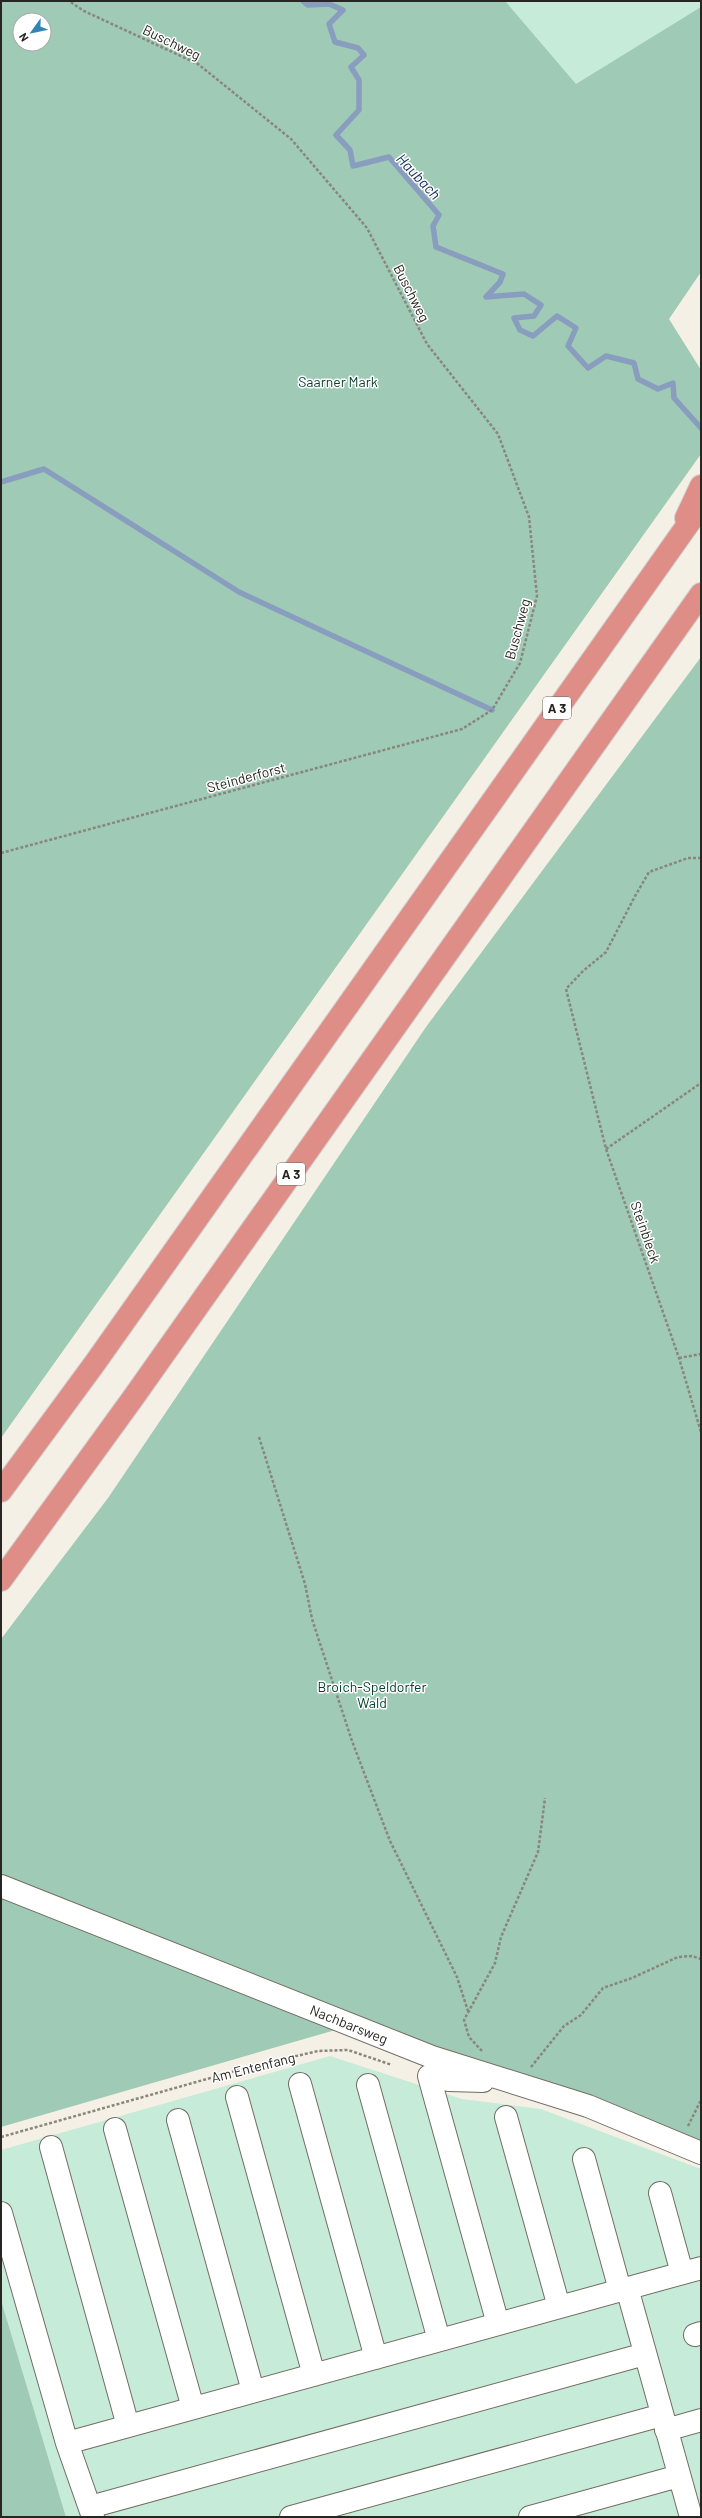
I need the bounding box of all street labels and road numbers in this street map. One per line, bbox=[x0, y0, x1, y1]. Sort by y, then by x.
street label: Buschweg bbox=[140, 21, 204, 63]
street label: Buschweg bbox=[390, 261, 434, 325]
street label: Buschweg bbox=[501, 597, 533, 661]
road number: A 3 bbox=[543, 697, 571, 719]
street label: Steinderforst bbox=[205, 758, 287, 796]
road number: A 3 bbox=[277, 1163, 305, 1185]
street label: Steinbleck bbox=[628, 1199, 664, 1265]
street label: Nachbarsweg bbox=[308, 2001, 390, 2047]
street label: Am Entenfang bbox=[209, 2048, 297, 2086]

